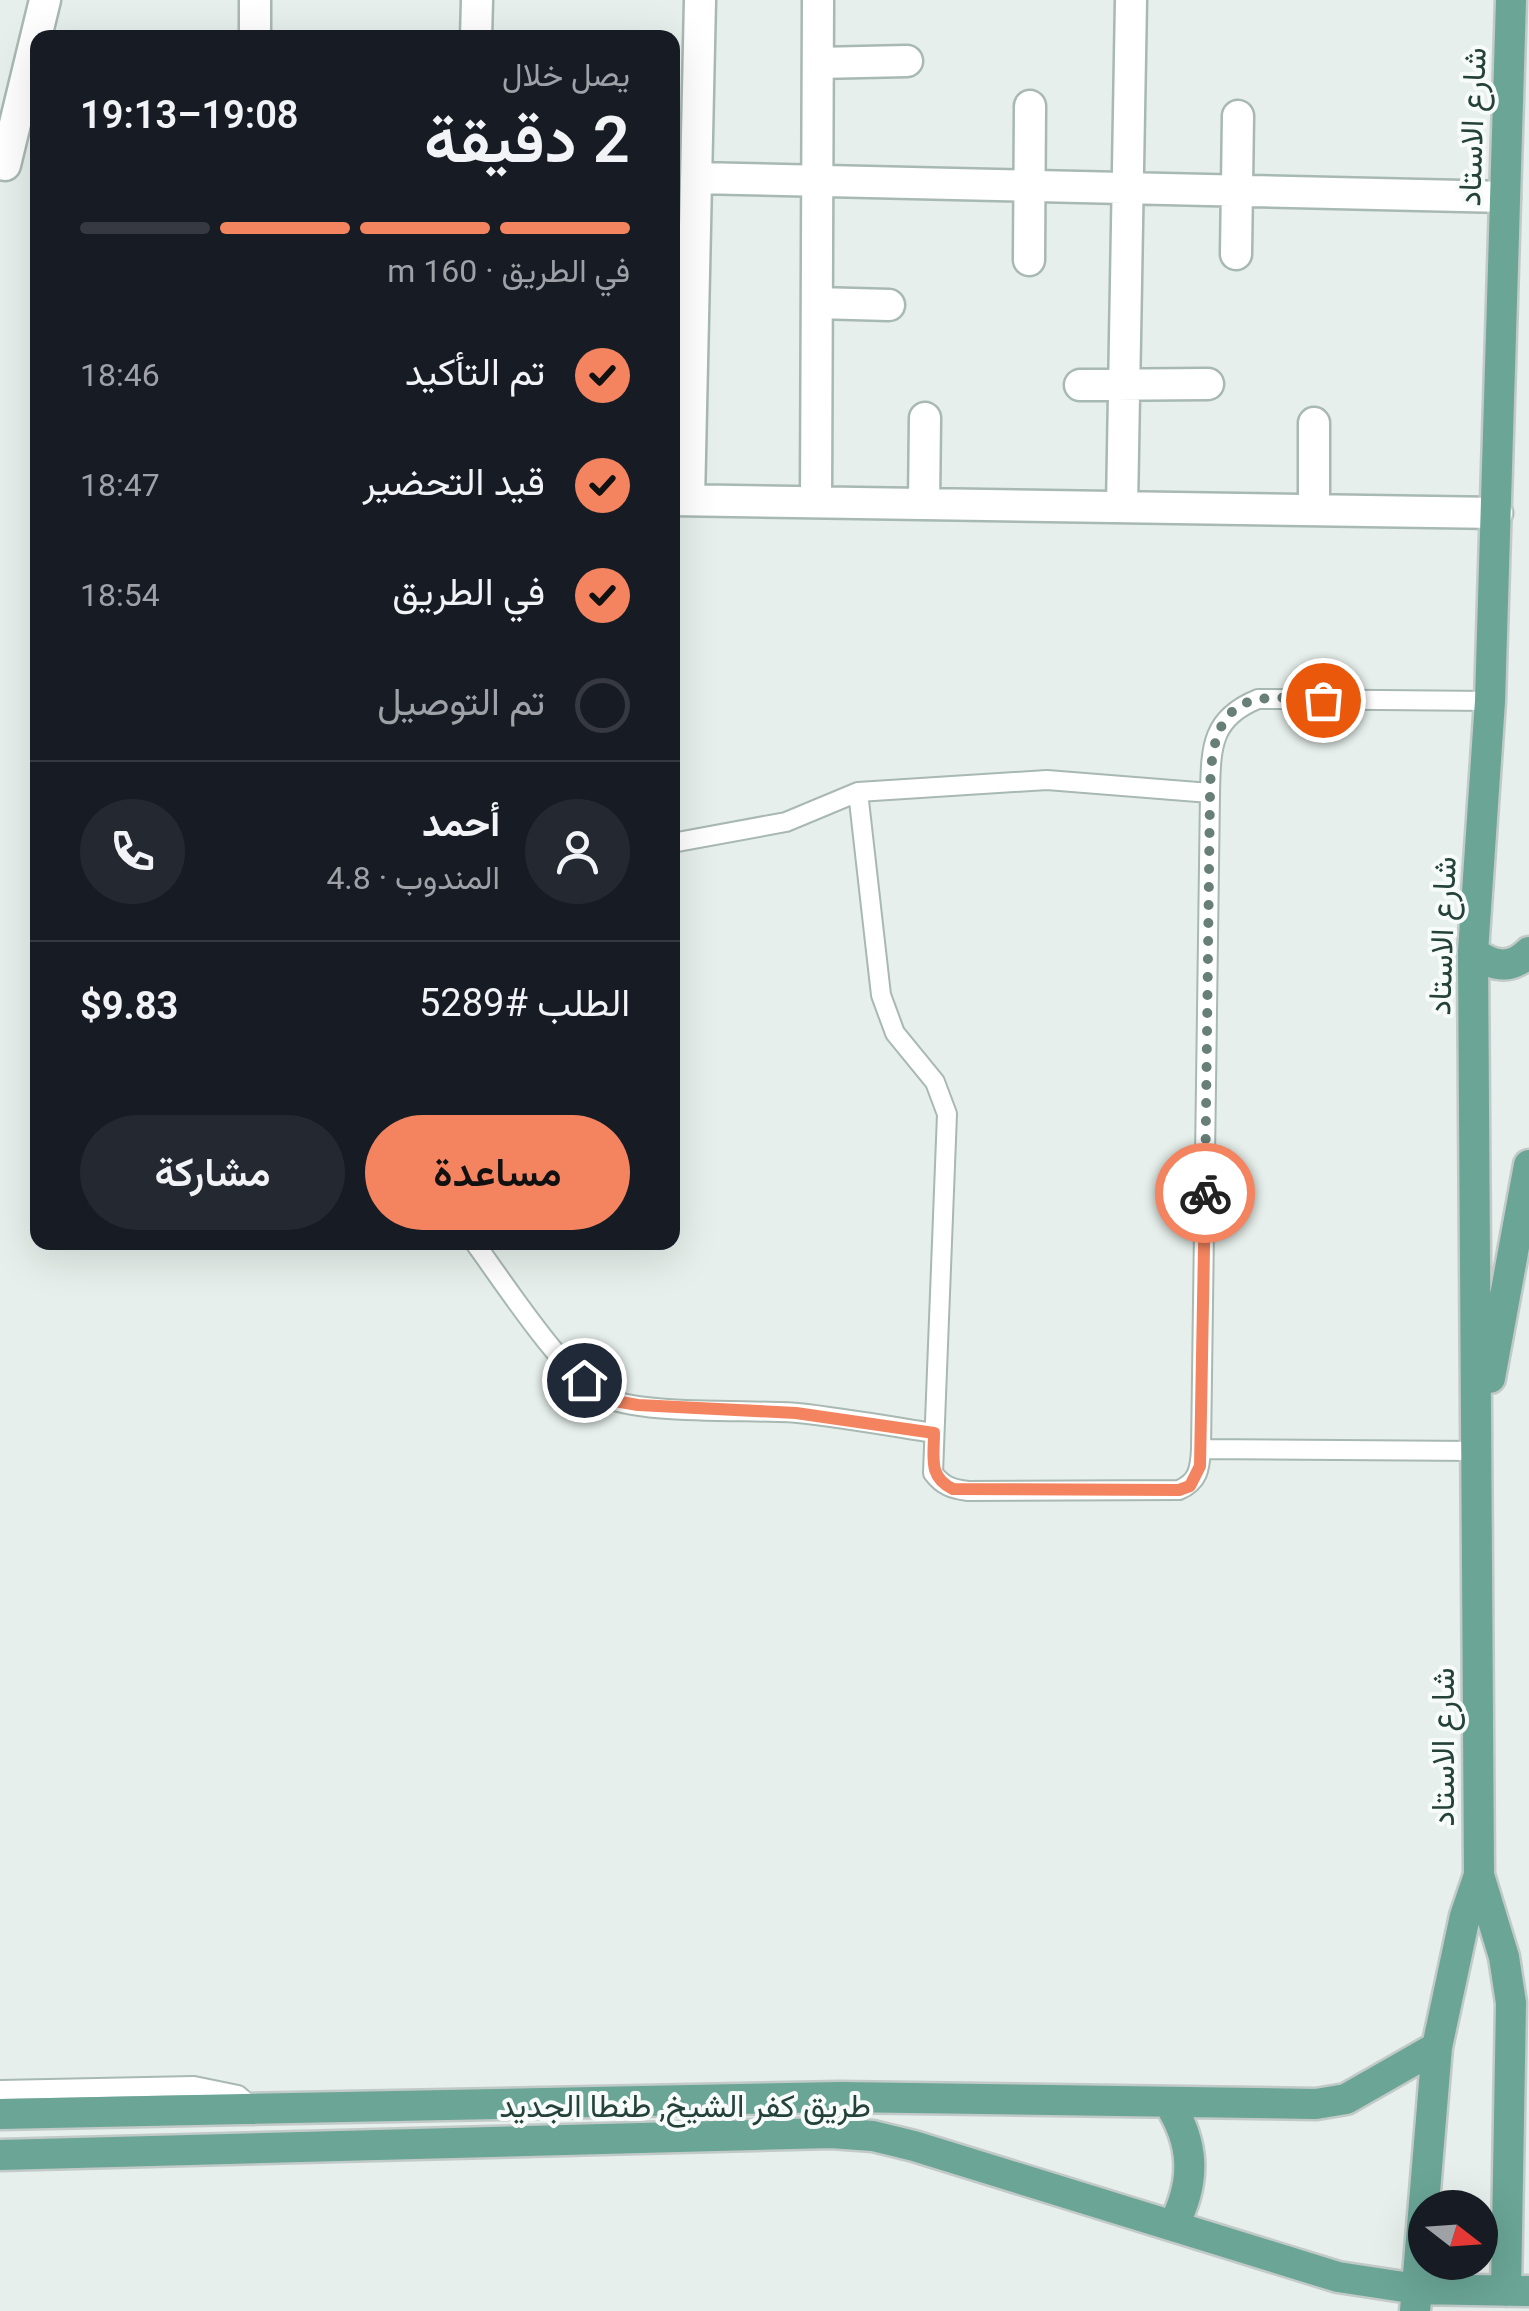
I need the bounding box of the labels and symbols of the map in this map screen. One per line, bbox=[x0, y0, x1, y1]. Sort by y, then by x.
street label: شارع الاستاد bbox=[1450, 47, 1497, 207]
pin bbox=[1281, 658, 1366, 743]
street label: شارع الاستاد bbox=[1420, 856, 1467, 1016]
courier bbox=[1155, 1143, 1255, 1243]
pin bbox=[542, 1338, 627, 1423]
street label: شارع الاستاد bbox=[1424, 1667, 1465, 1827]
street label: طريق كفر الشيخ, طنطا الجديد bbox=[499, 2087, 871, 2128]
north arrow bbox=[1408, 2190, 1498, 2280]

